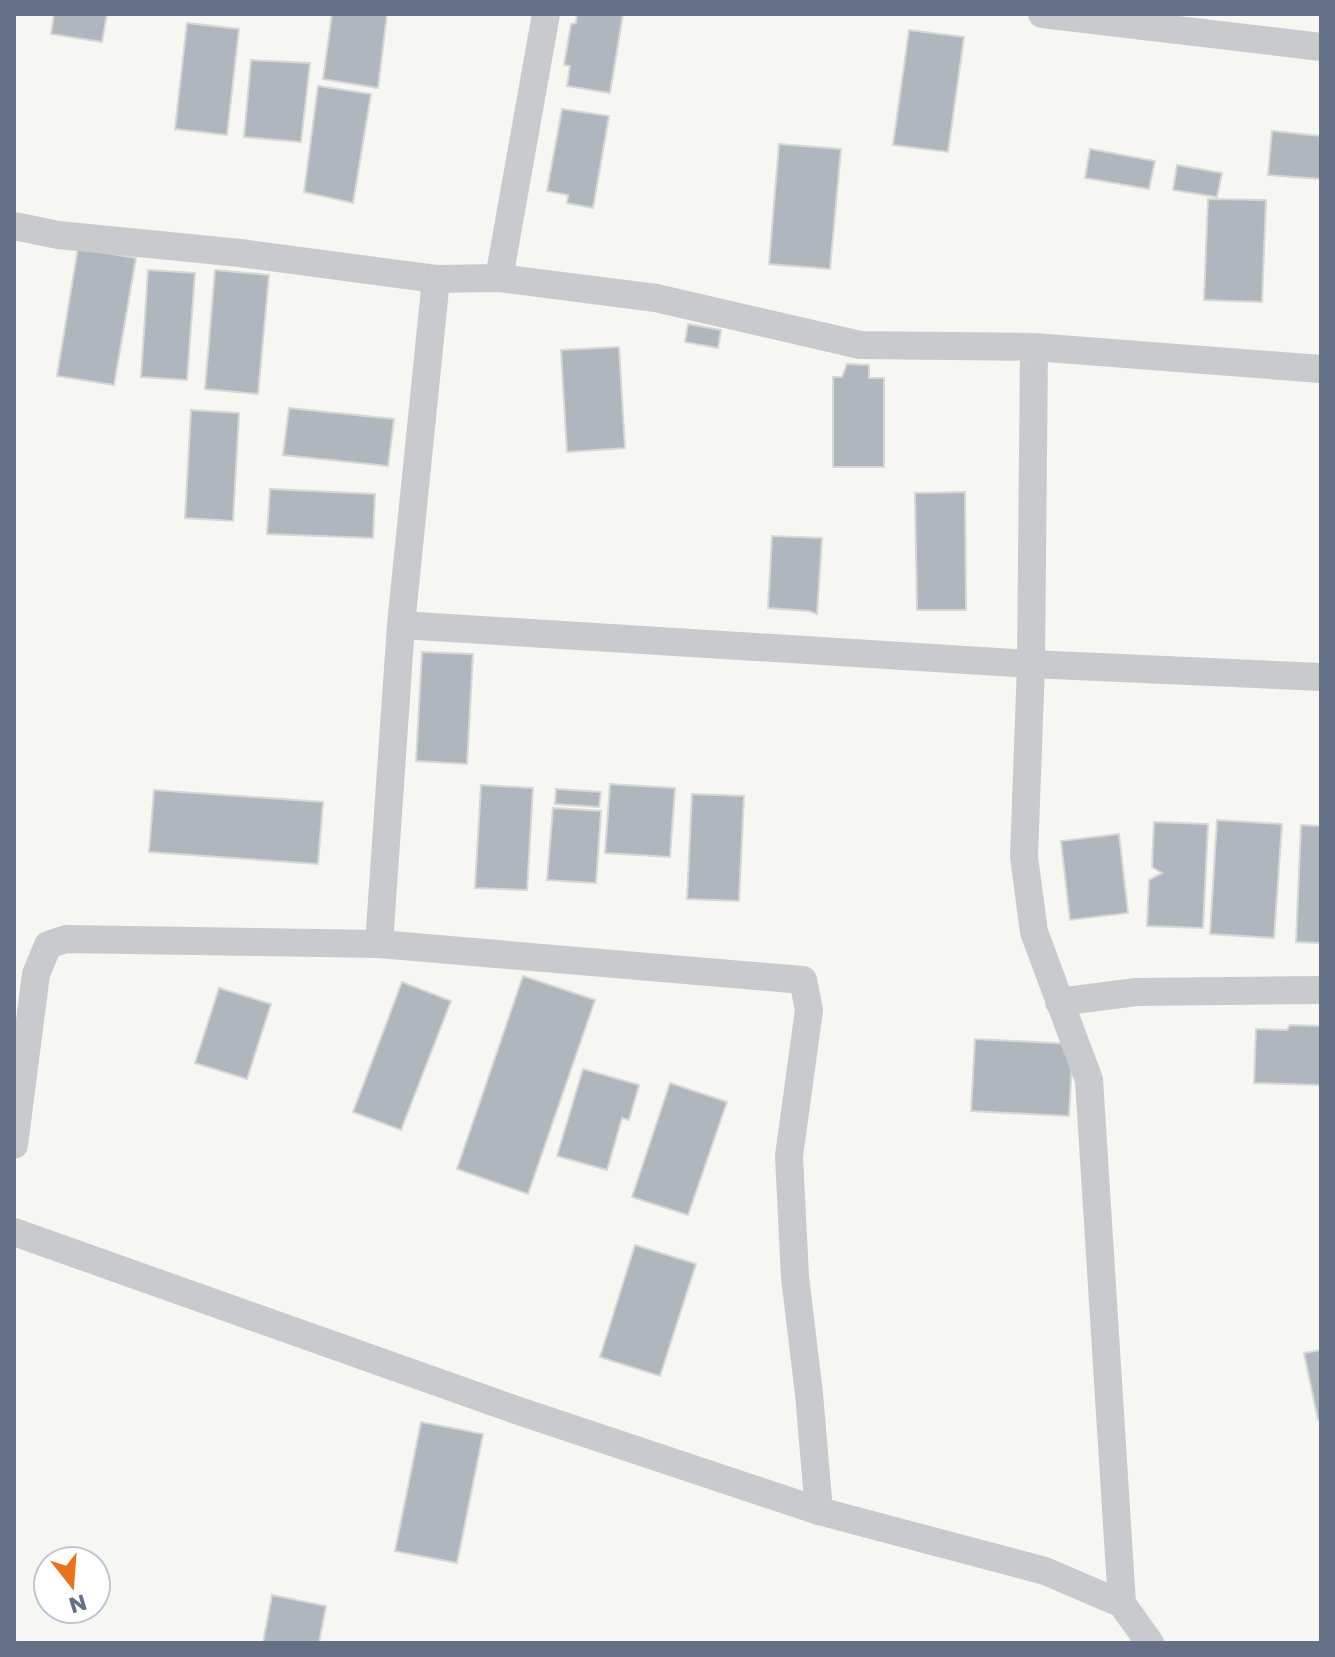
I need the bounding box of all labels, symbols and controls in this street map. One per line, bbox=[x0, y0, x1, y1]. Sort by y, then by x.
north arrow bbox=[32, 1545, 112, 1625]
text: N bbox=[65, 1586, 90, 1621]

